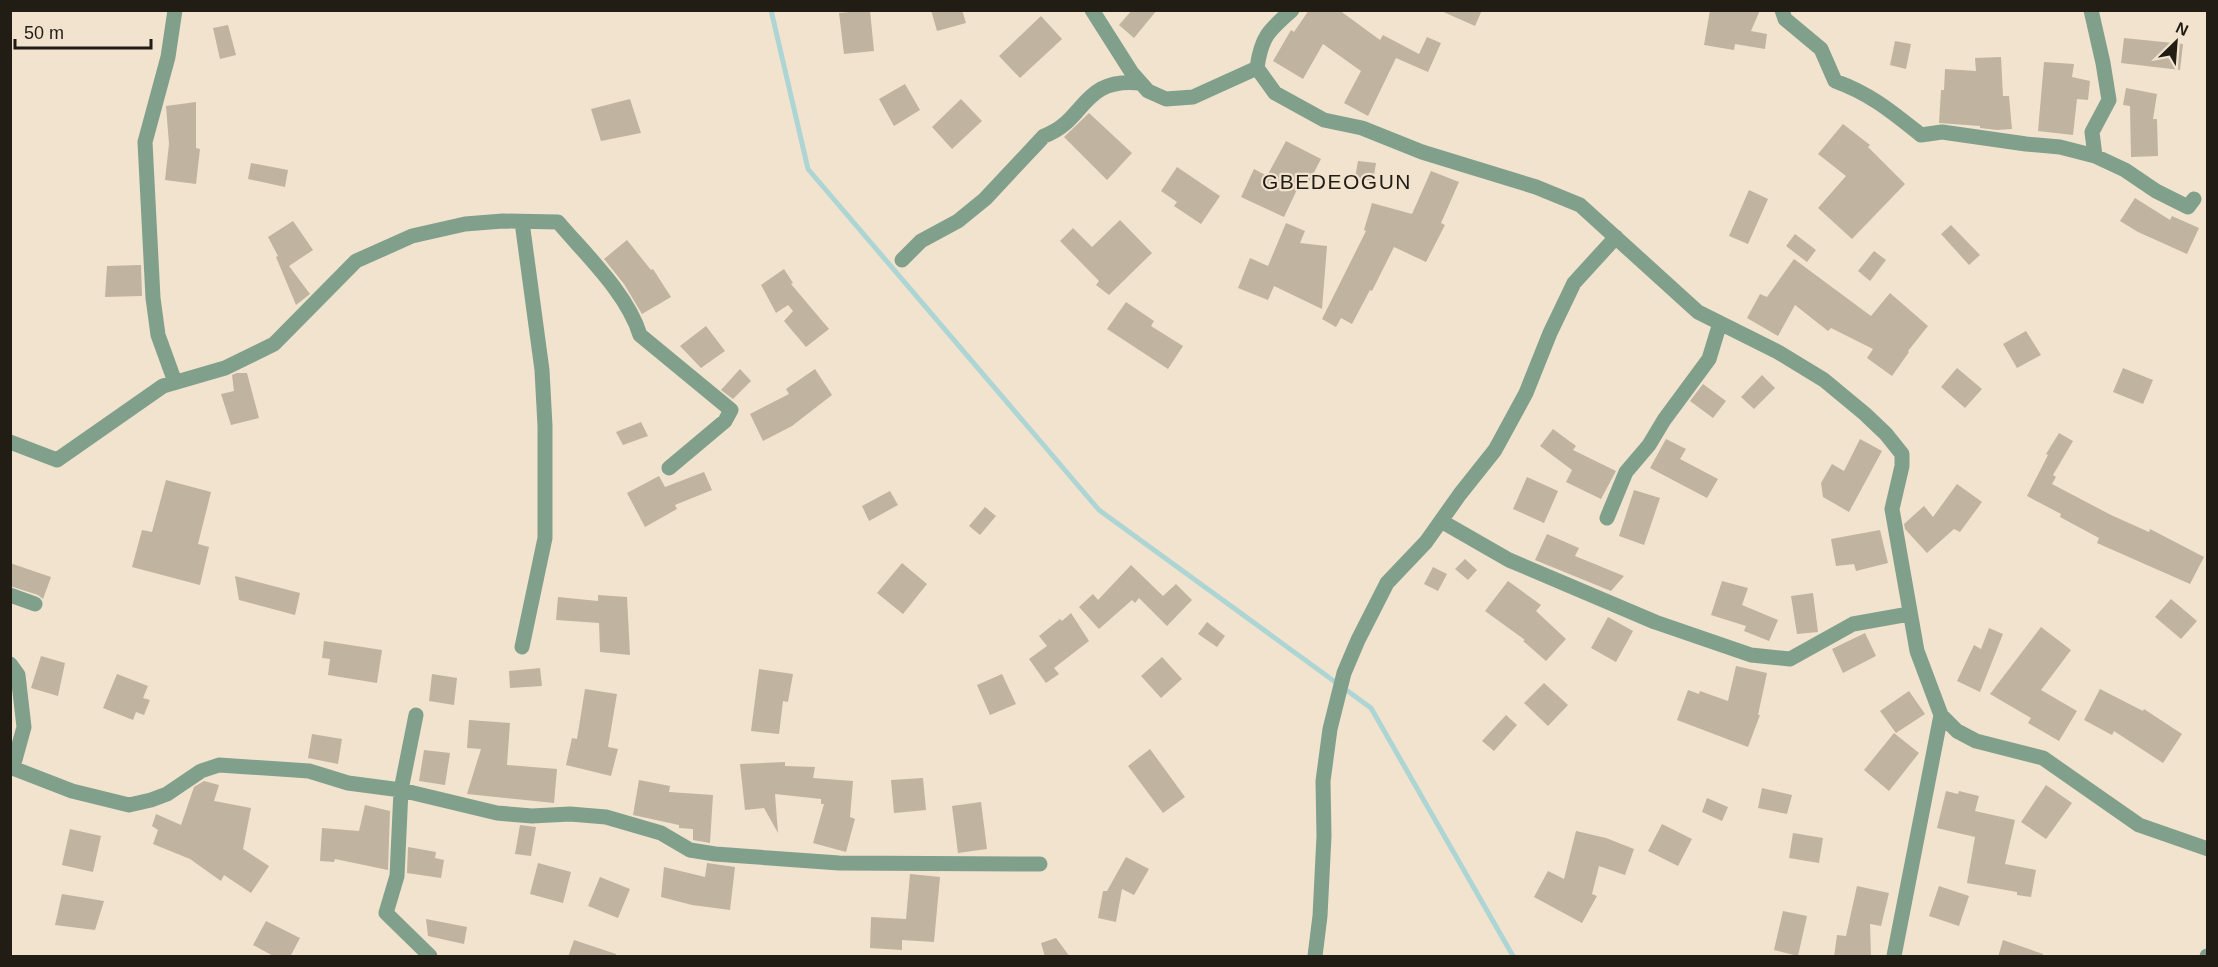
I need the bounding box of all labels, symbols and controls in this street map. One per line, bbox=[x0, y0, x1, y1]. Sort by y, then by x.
scale bar bbox=[15, 12, 152, 50]
north arrow bbox=[2146, 12, 2206, 72]
text: N bbox=[2173, 19, 2191, 39]
text: 50 m bbox=[24, 23, 64, 43]
district label: GBEDEOGUN bbox=[1262, 170, 1412, 193]

